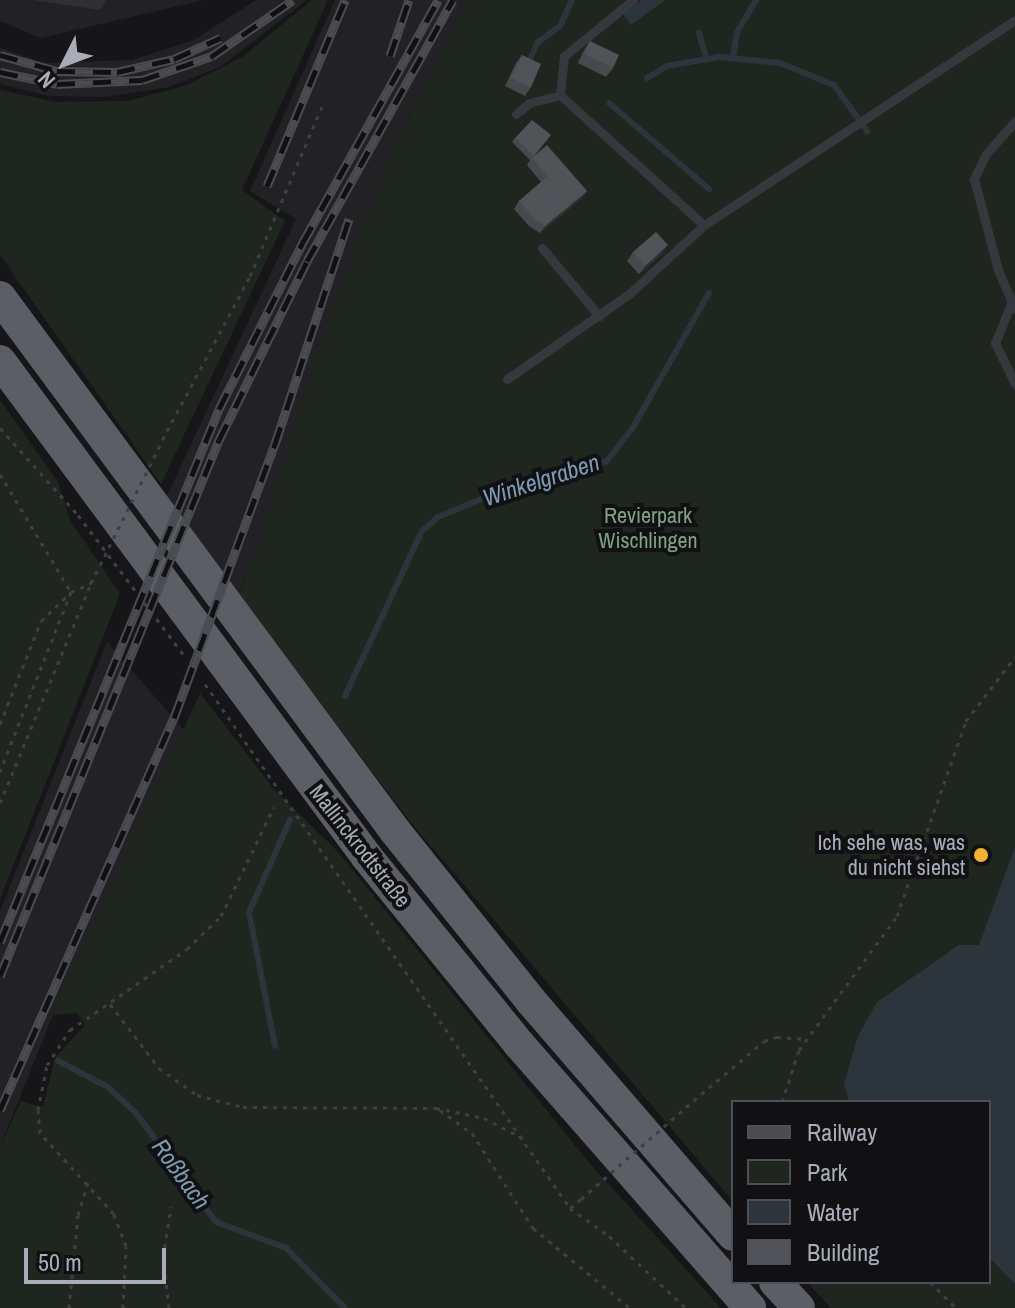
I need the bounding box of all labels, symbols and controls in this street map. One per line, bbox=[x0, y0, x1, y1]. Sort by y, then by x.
north arrow bbox=[24, 24, 104, 104]
text: N bbox=[31, 65, 62, 95]
water label: Winkelgraben bbox=[479, 448, 603, 512]
park label: Revierpark Wischlingen bbox=[598, 502, 698, 554]
street label: Mallinckrodtstraße bbox=[304, 779, 416, 913]
place label: Ich sehe was, was du nicht siehst bbox=[818, 829, 965, 880]
marker: Ich sehe was, was du nicht siehst bbox=[972, 846, 990, 864]
legend bbox=[731, 1100, 991, 1284]
text: Railway bbox=[807, 1116, 877, 1148]
water label: Roßbach bbox=[146, 1133, 216, 1215]
text: Park bbox=[807, 1156, 847, 1188]
text: Water bbox=[807, 1196, 859, 1228]
scale bar bbox=[28, 1232, 170, 1282]
text: Building bbox=[807, 1236, 879, 1268]
text: 50 m bbox=[38, 1246, 82, 1278]

